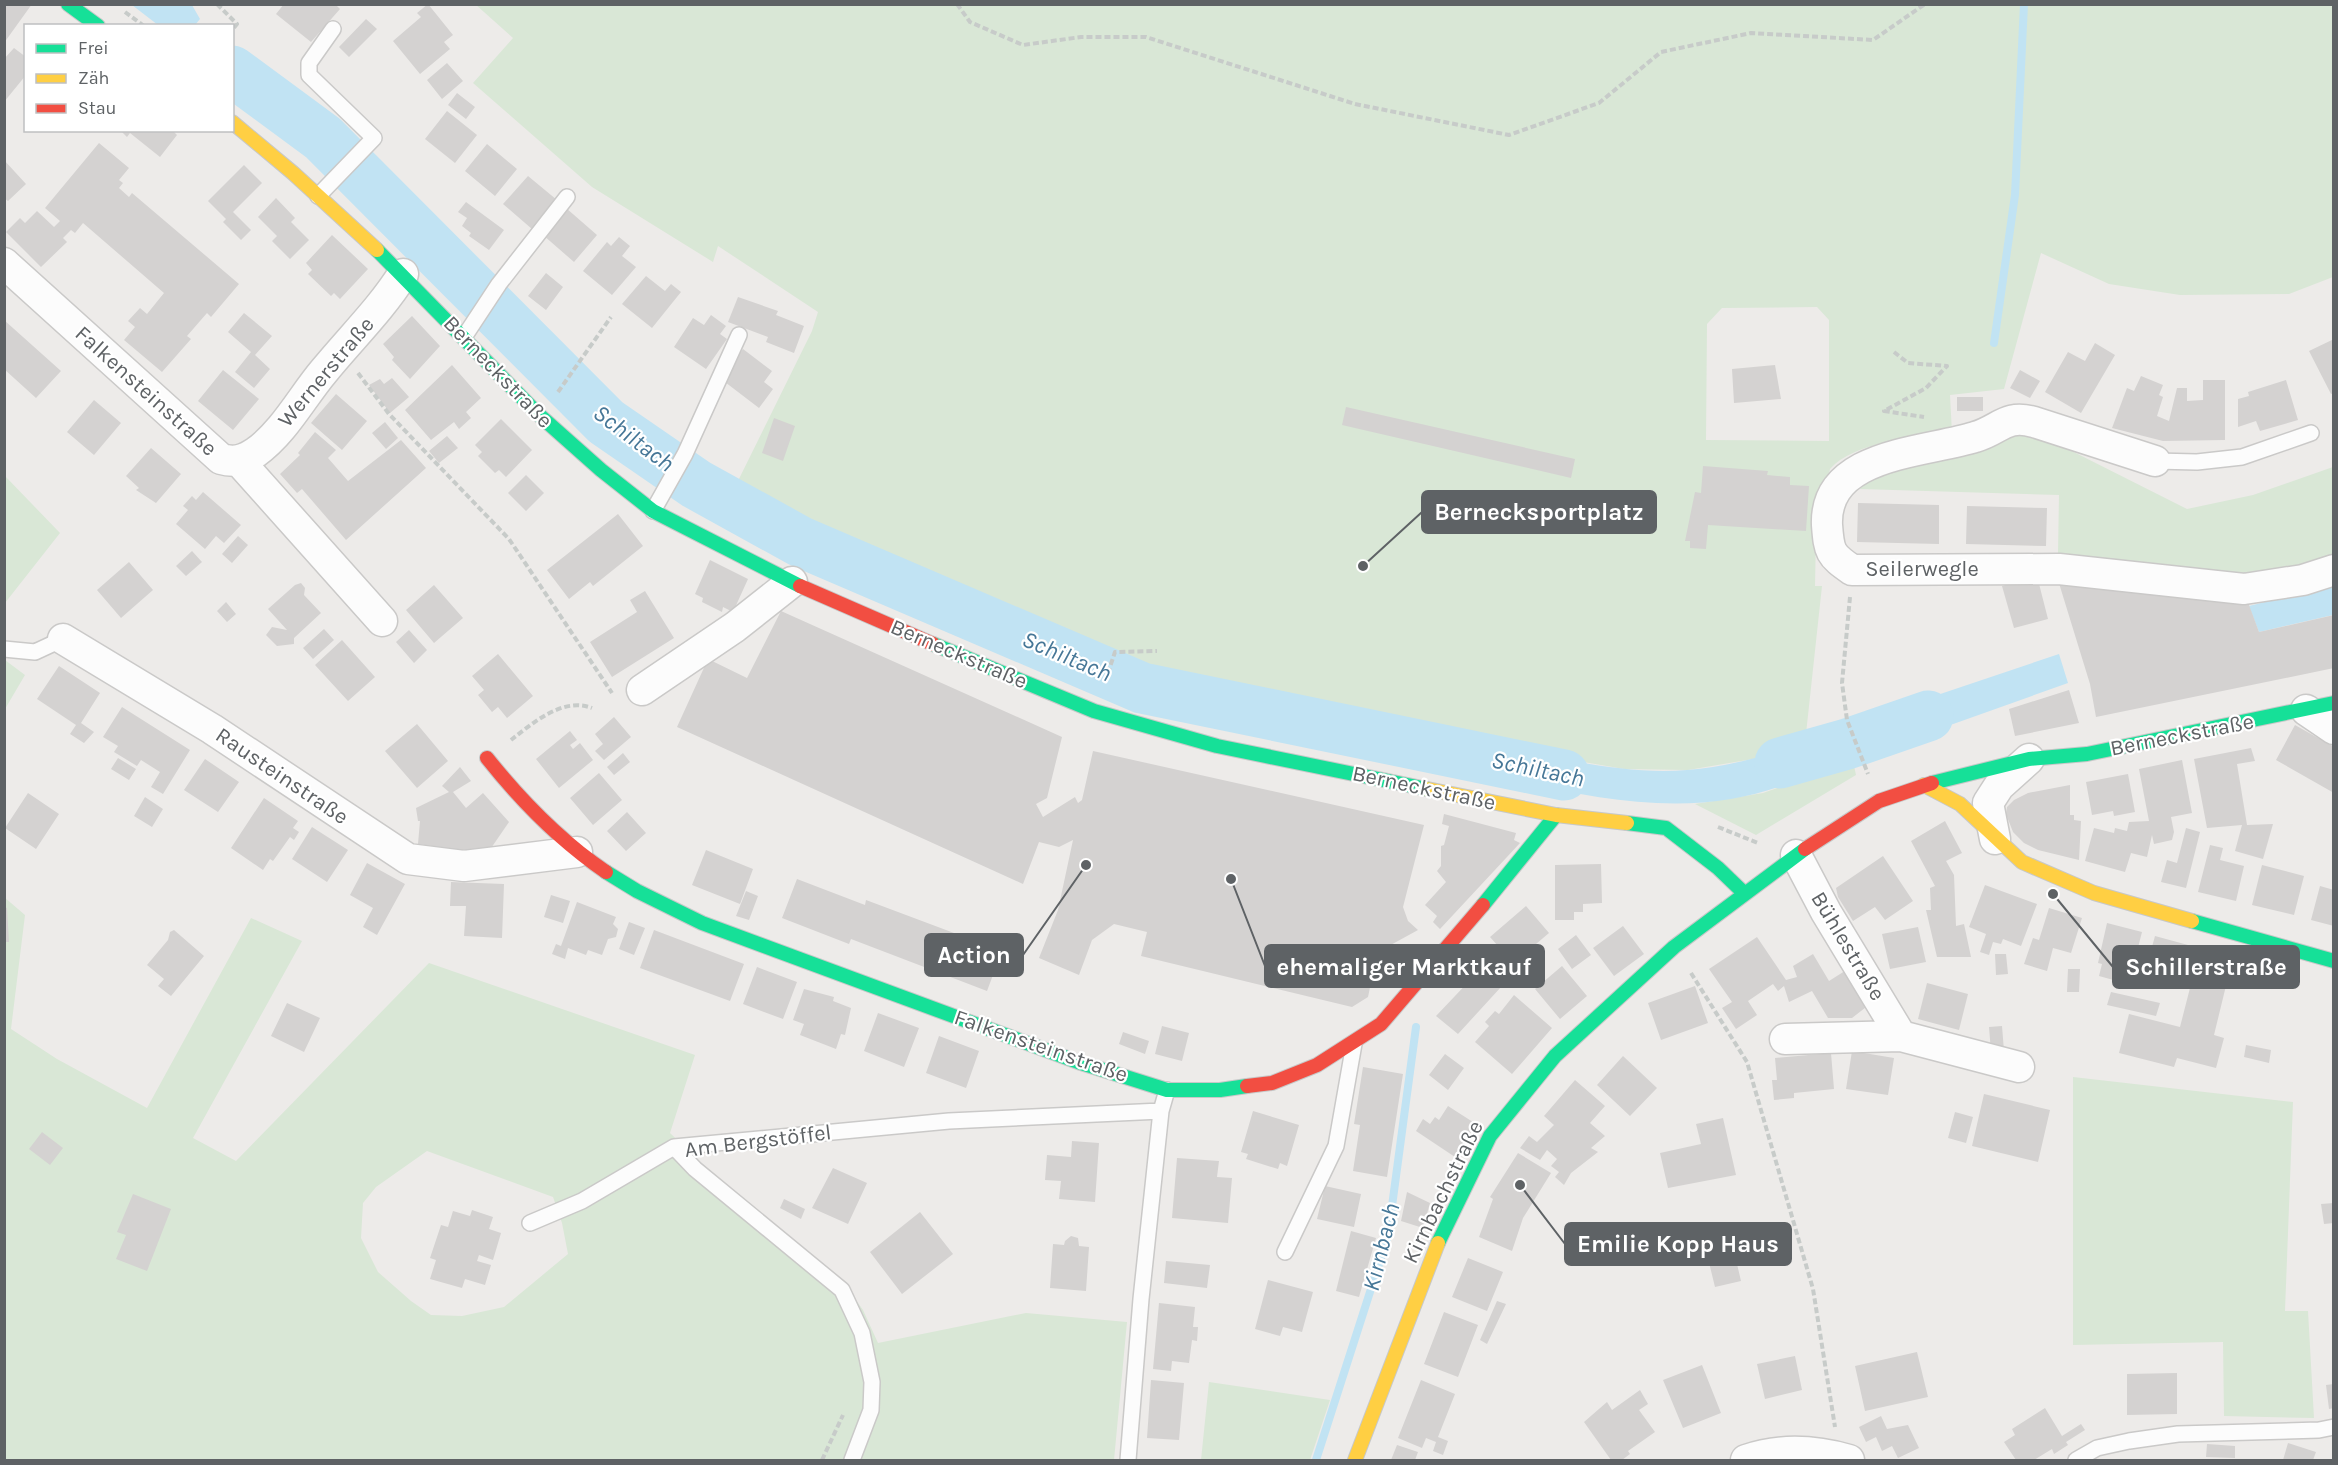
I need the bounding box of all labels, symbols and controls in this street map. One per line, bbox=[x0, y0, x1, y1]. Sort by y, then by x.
legend bbox=[24, 24, 234, 132]
text: Frei bbox=[78, 37, 109, 59]
text: Zäh bbox=[78, 67, 109, 89]
text: Stau bbox=[78, 97, 116, 119]
street label: Berneckstraße bbox=[438, 310, 558, 434]
street label: Wernerstraße bbox=[273, 312, 379, 432]
street label: Falkensteinstraße bbox=[70, 320, 222, 462]
water label: Schiltach bbox=[588, 399, 680, 477]
callout: Bernecksportplatz bbox=[1422, 491, 1656, 533]
text: Bernecksportplatz bbox=[1434, 498, 1644, 526]
street label: Seilerwegle bbox=[1865, 556, 1979, 582]
street label: Berneckstraße bbox=[887, 614, 1031, 694]
water label: Schiltach bbox=[1018, 625, 1116, 687]
street label: Berneckstraße bbox=[2108, 708, 2256, 762]
street label: Rausteinstraße bbox=[211, 722, 353, 830]
water label: Schiltach bbox=[1489, 746, 1587, 792]
street label: Berneckstraße bbox=[1350, 760, 1498, 816]
street label: Bühlestraße bbox=[1805, 887, 1891, 1005]
callout: Action bbox=[925, 934, 1023, 976]
text: Action bbox=[937, 941, 1011, 969]
callout: ehemaliger Marktkauf bbox=[1265, 945, 1544, 987]
callout: Schillerstraße bbox=[2113, 946, 2299, 988]
text: ehemaliger Marktkauf bbox=[1277, 953, 1532, 981]
text: Schillerstraße bbox=[2125, 953, 2287, 981]
street label: Falkensteinstraße bbox=[951, 1004, 1131, 1088]
street label: Kirnbachstraße bbox=[1397, 1116, 1489, 1268]
street label: Am Bergstöffel bbox=[683, 1119, 833, 1163]
water label: Kirnbach bbox=[1357, 1200, 1405, 1294]
callout: Emilie Kopp Haus bbox=[1565, 1223, 1791, 1265]
text: Emilie Kopp Haus bbox=[1577, 1230, 1779, 1258]

